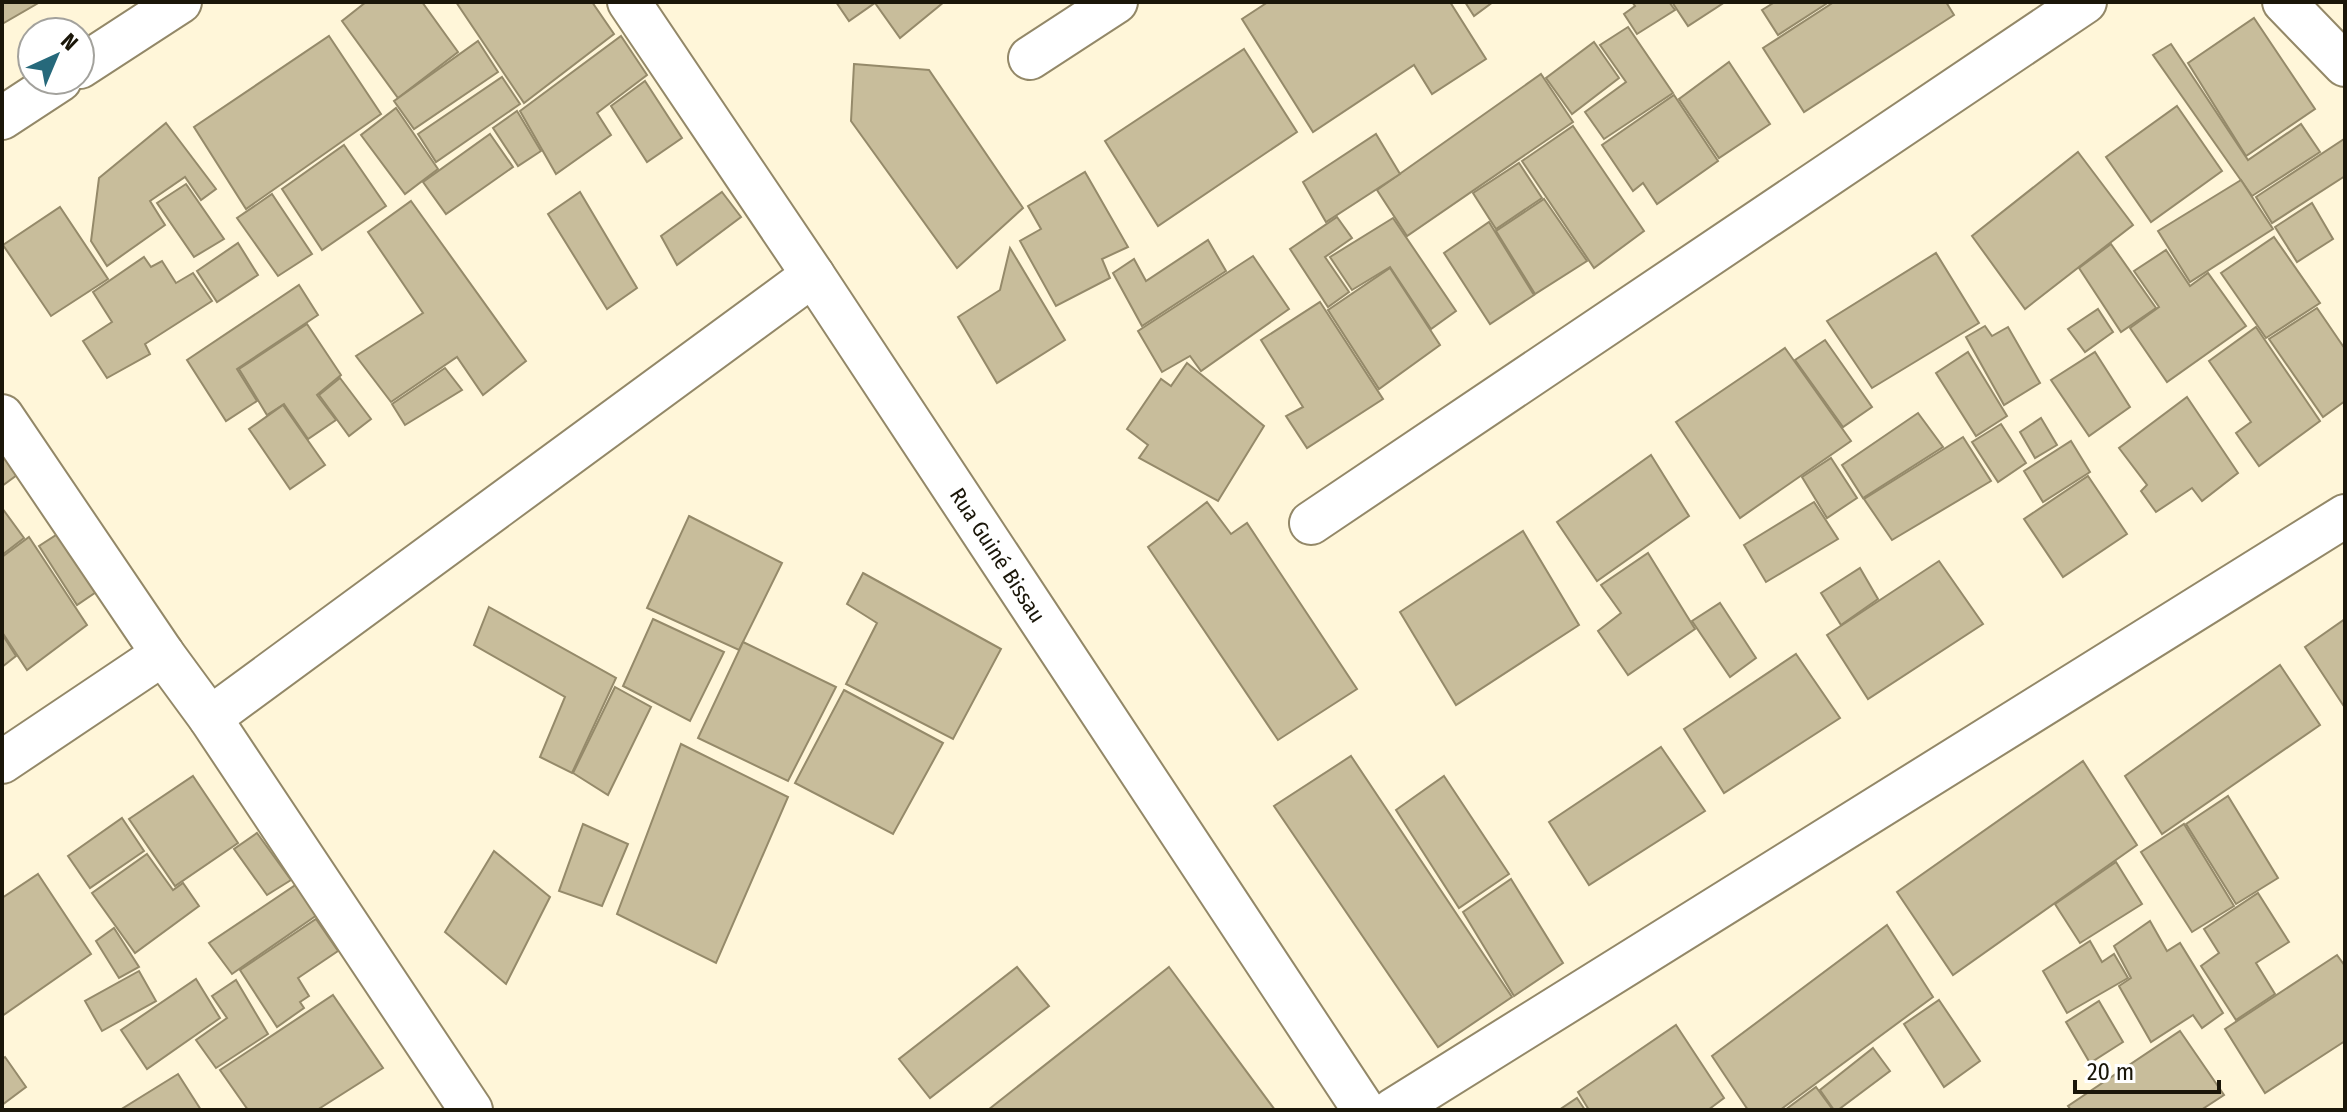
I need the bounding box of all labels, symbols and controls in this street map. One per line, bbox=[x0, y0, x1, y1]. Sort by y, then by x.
north arrow bbox=[16, 16, 96, 96]
text: N bbox=[55, 28, 84, 56]
street label: Rua Guiné Bissau bbox=[944, 483, 1051, 628]
scale bar bbox=[2075, 1044, 2219, 1094]
text: 20 m bbox=[2087, 1058, 2134, 1086]

